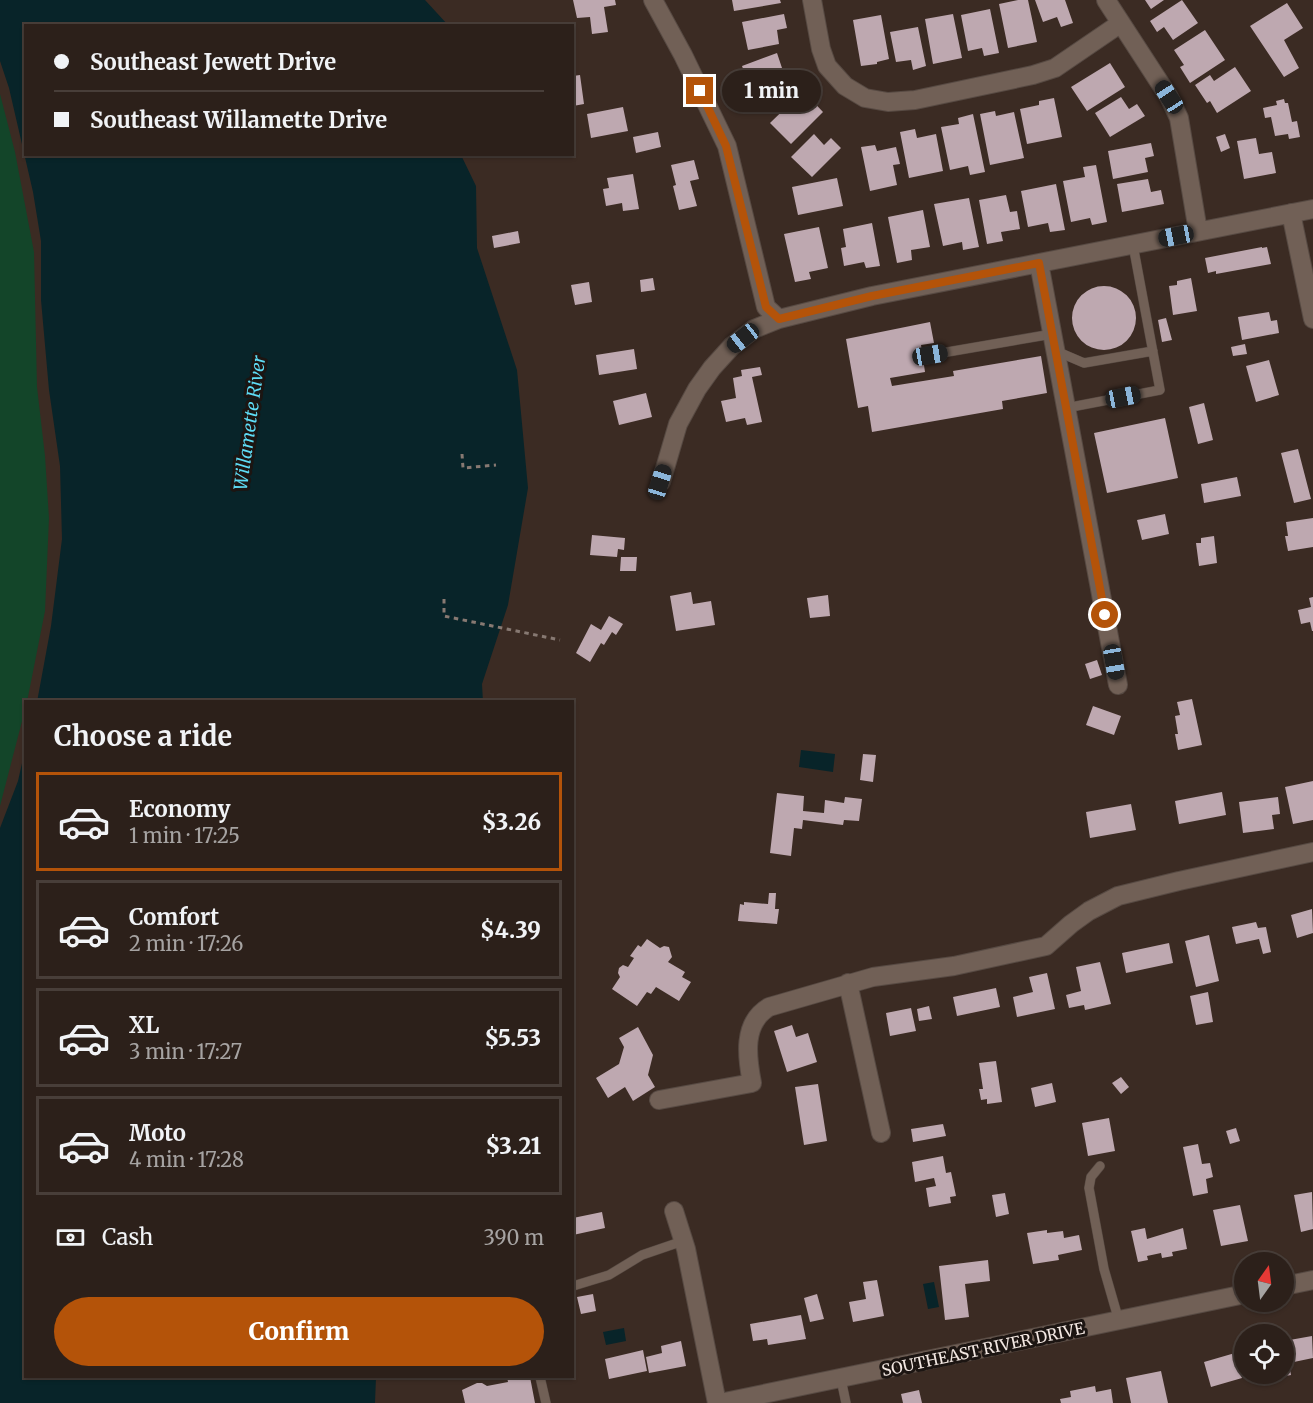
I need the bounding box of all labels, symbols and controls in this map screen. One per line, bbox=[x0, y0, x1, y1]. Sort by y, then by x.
text: Southeast Jewett Drive bbox=[90, 48, 336, 76]
callout: 1 min bbox=[721, 70, 820, 112]
route end bbox=[686, 77, 713, 104]
car bbox=[1152, 77, 1186, 117]
text: 1 min bbox=[744, 78, 799, 103]
text: Southeast Willamette Drive bbox=[90, 106, 387, 134]
car bbox=[1157, 224, 1195, 248]
car bbox=[723, 320, 763, 356]
car bbox=[911, 343, 949, 367]
water label: Willamette River bbox=[229, 353, 270, 492]
car bbox=[1104, 385, 1142, 409]
car bbox=[646, 462, 674, 502]
route start bbox=[1091, 601, 1118, 628]
car bbox=[1102, 643, 1126, 681]
text: Choose a ride bbox=[54, 719, 232, 753]
icon: car bbox=[57, 795, 111, 849]
text: Economy bbox=[129, 795, 230, 823]
text: $3.26 bbox=[482, 808, 541, 836]
text: 1 min · 17:25 bbox=[129, 823, 240, 848]
icon: car bbox=[57, 903, 111, 957]
text: Comfort bbox=[129, 903, 219, 931]
text: $4.39 bbox=[480, 916, 541, 944]
text: 2 min · 17:26 bbox=[129, 931, 243, 956]
icon: car bbox=[57, 1011, 111, 1065]
text: XL bbox=[129, 1011, 159, 1039]
text: $5.53 bbox=[485, 1024, 541, 1052]
text: 3 min · 17:27 bbox=[129, 1039, 242, 1064]
icon: car bbox=[57, 1119, 111, 1173]
text: Moto bbox=[129, 1119, 186, 1147]
text: $3.21 bbox=[485, 1132, 541, 1160]
text: 4 min · 17:28 bbox=[129, 1147, 244, 1172]
icon: cash bbox=[54, 1221, 87, 1254]
text: Cash bbox=[102, 1223, 153, 1251]
text: 390 m bbox=[484, 1225, 544, 1250]
north arrow bbox=[1234, 1252, 1294, 1312]
map controls bbox=[1234, 1252, 1294, 1384]
button: Confirm bbox=[54, 1297, 544, 1366]
street label: SOUTHEAST RIVER DRIVE bbox=[880, 1318, 1087, 1380]
button: locate bbox=[1234, 1324, 1294, 1384]

